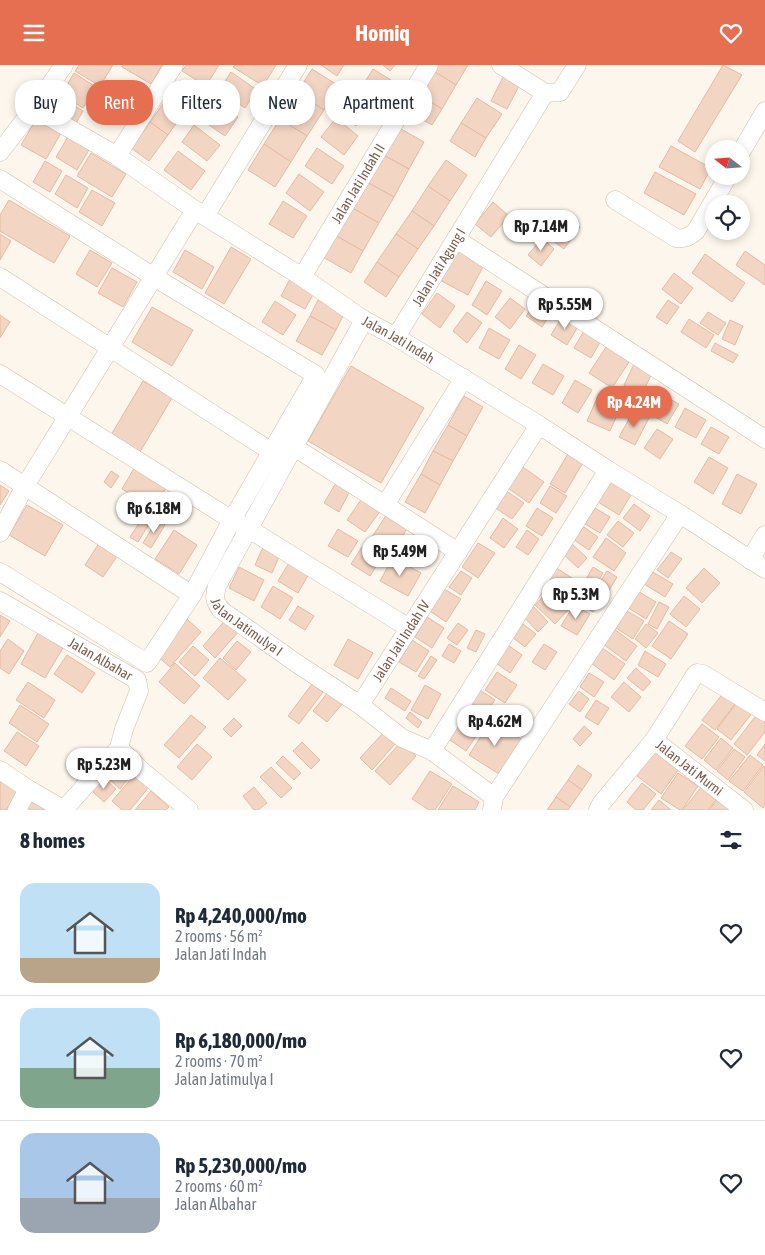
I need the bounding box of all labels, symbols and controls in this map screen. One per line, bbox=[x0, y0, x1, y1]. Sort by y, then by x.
icon: menu bbox=[20, 19, 48, 47]
icon: heart bbox=[717, 19, 745, 47]
text: Homiq bbox=[355, 20, 410, 46]
chip: Buy bbox=[15, 80, 76, 125]
chip: Rent bbox=[86, 80, 153, 125]
chip: Filters bbox=[163, 80, 240, 125]
chip: New bbox=[250, 80, 315, 125]
chip: Apartment bbox=[325, 80, 432, 125]
north arrow bbox=[705, 140, 750, 185]
map controls bbox=[705, 140, 750, 240]
street label: Jalan Jati Indah II bbox=[328, 141, 388, 226]
button: locate bbox=[705, 195, 750, 240]
pin: Rp 7.14M bbox=[489, 209, 593, 252]
text: Rp 7.14M bbox=[514, 217, 568, 235]
street label: Jalan Jati Agung I bbox=[409, 225, 469, 309]
pin: Rp 5.55M bbox=[513, 287, 617, 330]
text: Rp 5.55M bbox=[538, 295, 592, 313]
street label: Jalan Jati Indah bbox=[360, 313, 437, 367]
pin: Rp 4.24M bbox=[582, 385, 686, 428]
text: Rp 4.24M bbox=[607, 393, 661, 411]
pin: Rp 6.18M bbox=[102, 491, 206, 534]
text: Rp 6.18M bbox=[127, 499, 181, 517]
pin: Rp 5.49M bbox=[348, 535, 452, 577]
text: Rp 5.49M bbox=[373, 542, 427, 560]
pin: Rp 5.3M bbox=[530, 577, 622, 620]
text: Rp 5.3M bbox=[553, 585, 599, 603]
street label: Jalan Jatimulya I bbox=[207, 596, 286, 659]
street label: Jalan Jati Indah IV bbox=[369, 597, 433, 684]
street label: Jalan Albahar bbox=[66, 634, 136, 684]
pin: Rp 4.62M bbox=[443, 705, 547, 747]
text: Rp 4.62M bbox=[468, 712, 522, 730]
street label: Jalan Jati Murni bbox=[653, 737, 726, 799]
pin: Rp 5.23M bbox=[52, 747, 156, 790]
text: Rp 5.23M bbox=[77, 755, 131, 773]
icon: filters bbox=[717, 826, 745, 854]
text: 8 homes bbox=[20, 828, 85, 852]
icon: home bbox=[60, 903, 120, 963]
text: Rp 4,240,000/mo bbox=[175, 903, 307, 927]
icon: heart bbox=[717, 919, 745, 947]
text: 2 rooms · 56 m² bbox=[175, 927, 263, 945]
text: Jalan Jati Indah bbox=[175, 945, 267, 963]
icon: home bbox=[60, 1028, 120, 1088]
text: Rp 6,180,000/mo bbox=[175, 1028, 307, 1052]
icon: heart bbox=[717, 1044, 745, 1072]
text: 2 rooms · 70 m² bbox=[175, 1052, 263, 1070]
text: Jalan Jatimulya I bbox=[175, 1070, 274, 1088]
icon: home bbox=[60, 1153, 120, 1213]
text: Rp 5,230,000/mo bbox=[175, 1153, 307, 1177]
icon: heart bbox=[717, 1169, 745, 1197]
text: 2 rooms · 60 m² bbox=[175, 1177, 263, 1195]
text: Jalan Albahar bbox=[175, 1195, 256, 1213]

